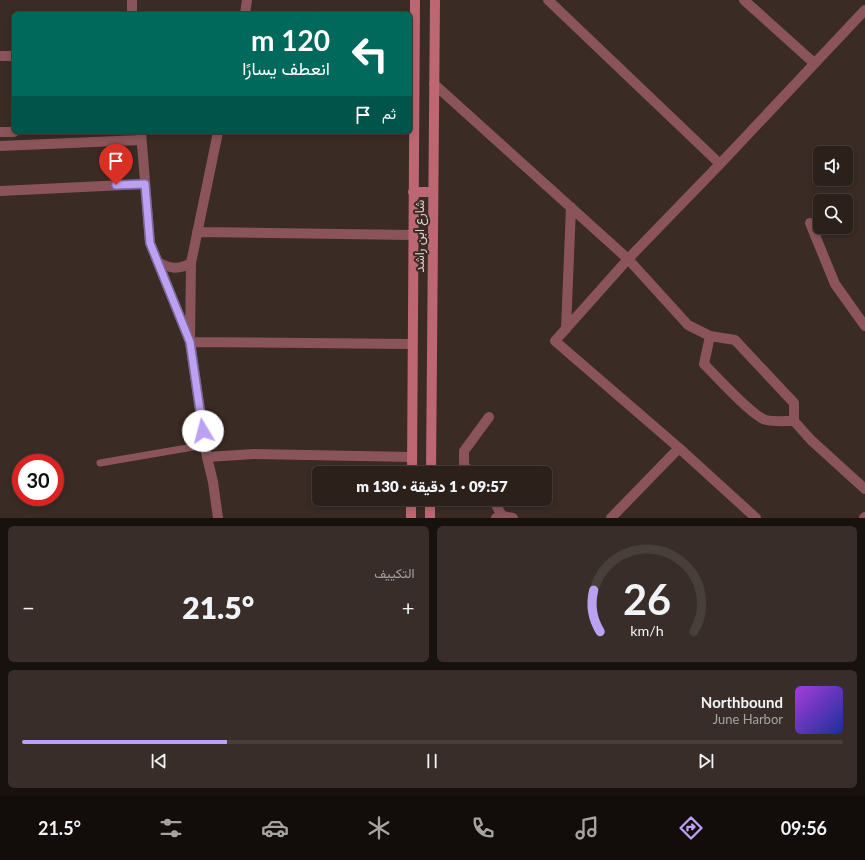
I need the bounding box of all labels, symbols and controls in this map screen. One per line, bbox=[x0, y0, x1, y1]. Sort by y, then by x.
text: 120 m bbox=[251, 23, 330, 57]
icon: left bbox=[344, 28, 396, 80]
text: انعطف يسارًا bbox=[242, 57, 330, 79]
icon: arrive bbox=[352, 104, 374, 126]
text: ثم bbox=[382, 104, 396, 122]
pin bbox=[99, 144, 133, 185]
map controls bbox=[813, 146, 853, 234]
button: sound bbox=[813, 146, 853, 186]
icon: arrive bbox=[105, 150, 127, 172]
button: search bbox=[813, 194, 853, 234]
street label: شارع ابن راشد bbox=[411, 200, 429, 272]
position arrow bbox=[182, 410, 224, 452]
speed limit sign: 30 bbox=[12, 454, 64, 506]
text: 09:57 · 1 دقيقة · 130 m bbox=[356, 477, 508, 495]
text: التكييف bbox=[374, 565, 415, 581]
text: 26 bbox=[623, 574, 671, 624]
text: 21.5° bbox=[182, 589, 254, 625]
text: − bbox=[22, 594, 35, 621]
text: + bbox=[402, 594, 414, 621]
text: km/h bbox=[630, 622, 663, 639]
text: Northbound bbox=[701, 693, 783, 711]
text: June Harbor bbox=[713, 711, 783, 727]
icon: previous bbox=[148, 750, 170, 772]
icon: pause bbox=[421, 750, 443, 772]
icon: next bbox=[695, 750, 717, 772]
icon: filters bbox=[157, 814, 185, 842]
icon: car bbox=[261, 814, 289, 842]
icon: climate bbox=[365, 814, 393, 842]
icon: phone bbox=[469, 814, 497, 842]
icon: music bbox=[573, 814, 601, 842]
icon: directions bbox=[677, 814, 705, 842]
text: 21.5° bbox=[38, 817, 81, 839]
text: 09:56 bbox=[781, 817, 827, 839]

